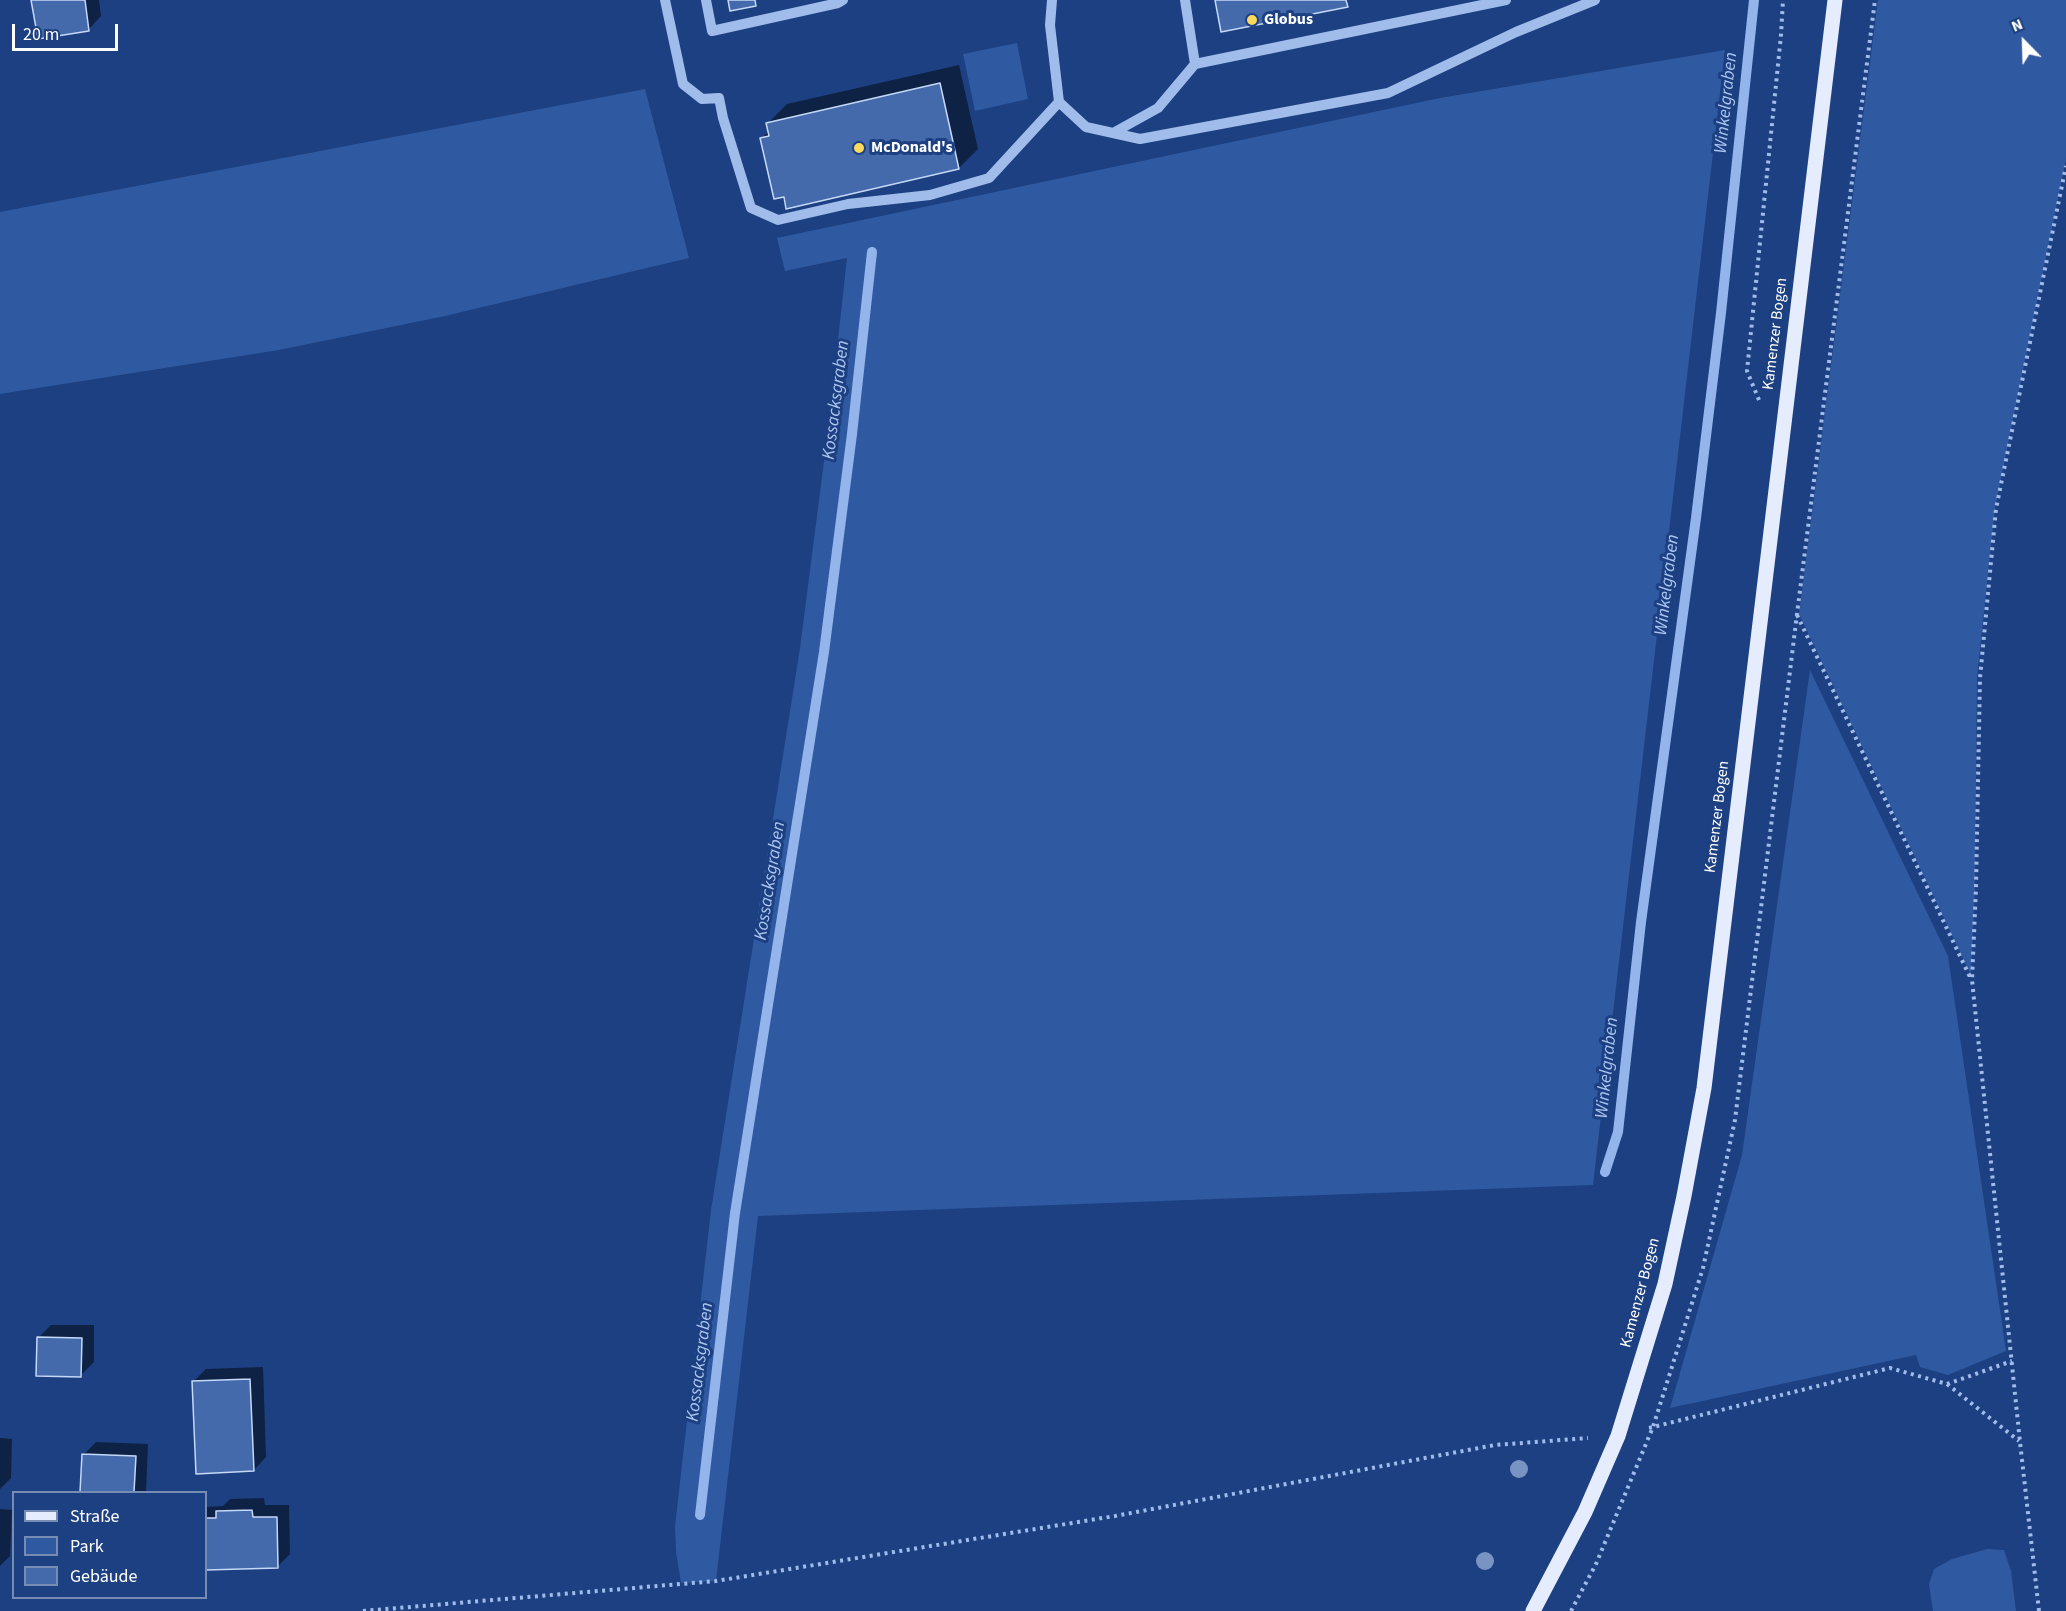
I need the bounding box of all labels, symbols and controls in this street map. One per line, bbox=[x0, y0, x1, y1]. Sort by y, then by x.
place label: Globus bbox=[1264, 10, 1313, 30]
scale bar bbox=[15, 12, 122, 50]
north arrow bbox=[1994, 12, 2054, 72]
marker: Globus bbox=[1245, 13, 1259, 27]
text: N bbox=[2008, 13, 2026, 38]
text: 20 m bbox=[23, 22, 59, 47]
water label: Winkelgraben bbox=[1711, 51, 1743, 155]
place label: McDonald's bbox=[871, 138, 953, 158]
marker: McDonald's bbox=[852, 141, 866, 155]
street label: Kamenzer Bogen bbox=[1760, 277, 1792, 391]
water label: Kossacksgraben bbox=[819, 339, 855, 461]
water label: Winkelgraben bbox=[1651, 533, 1685, 637]
street label: Kamenzer Bogen bbox=[1702, 760, 1734, 874]
water label: Kossacksgraben bbox=[751, 820, 791, 942]
water label: Winkelgraben bbox=[1592, 1016, 1624, 1120]
street label: Kamenzer Bogen bbox=[1617, 1236, 1665, 1350]
water label: Kossacksgraben bbox=[683, 1301, 719, 1423]
legend bbox=[12, 1491, 207, 1599]
text: Straße bbox=[70, 1504, 119, 1529]
text: Park bbox=[70, 1534, 104, 1559]
text: Gebäude bbox=[70, 1564, 138, 1589]

